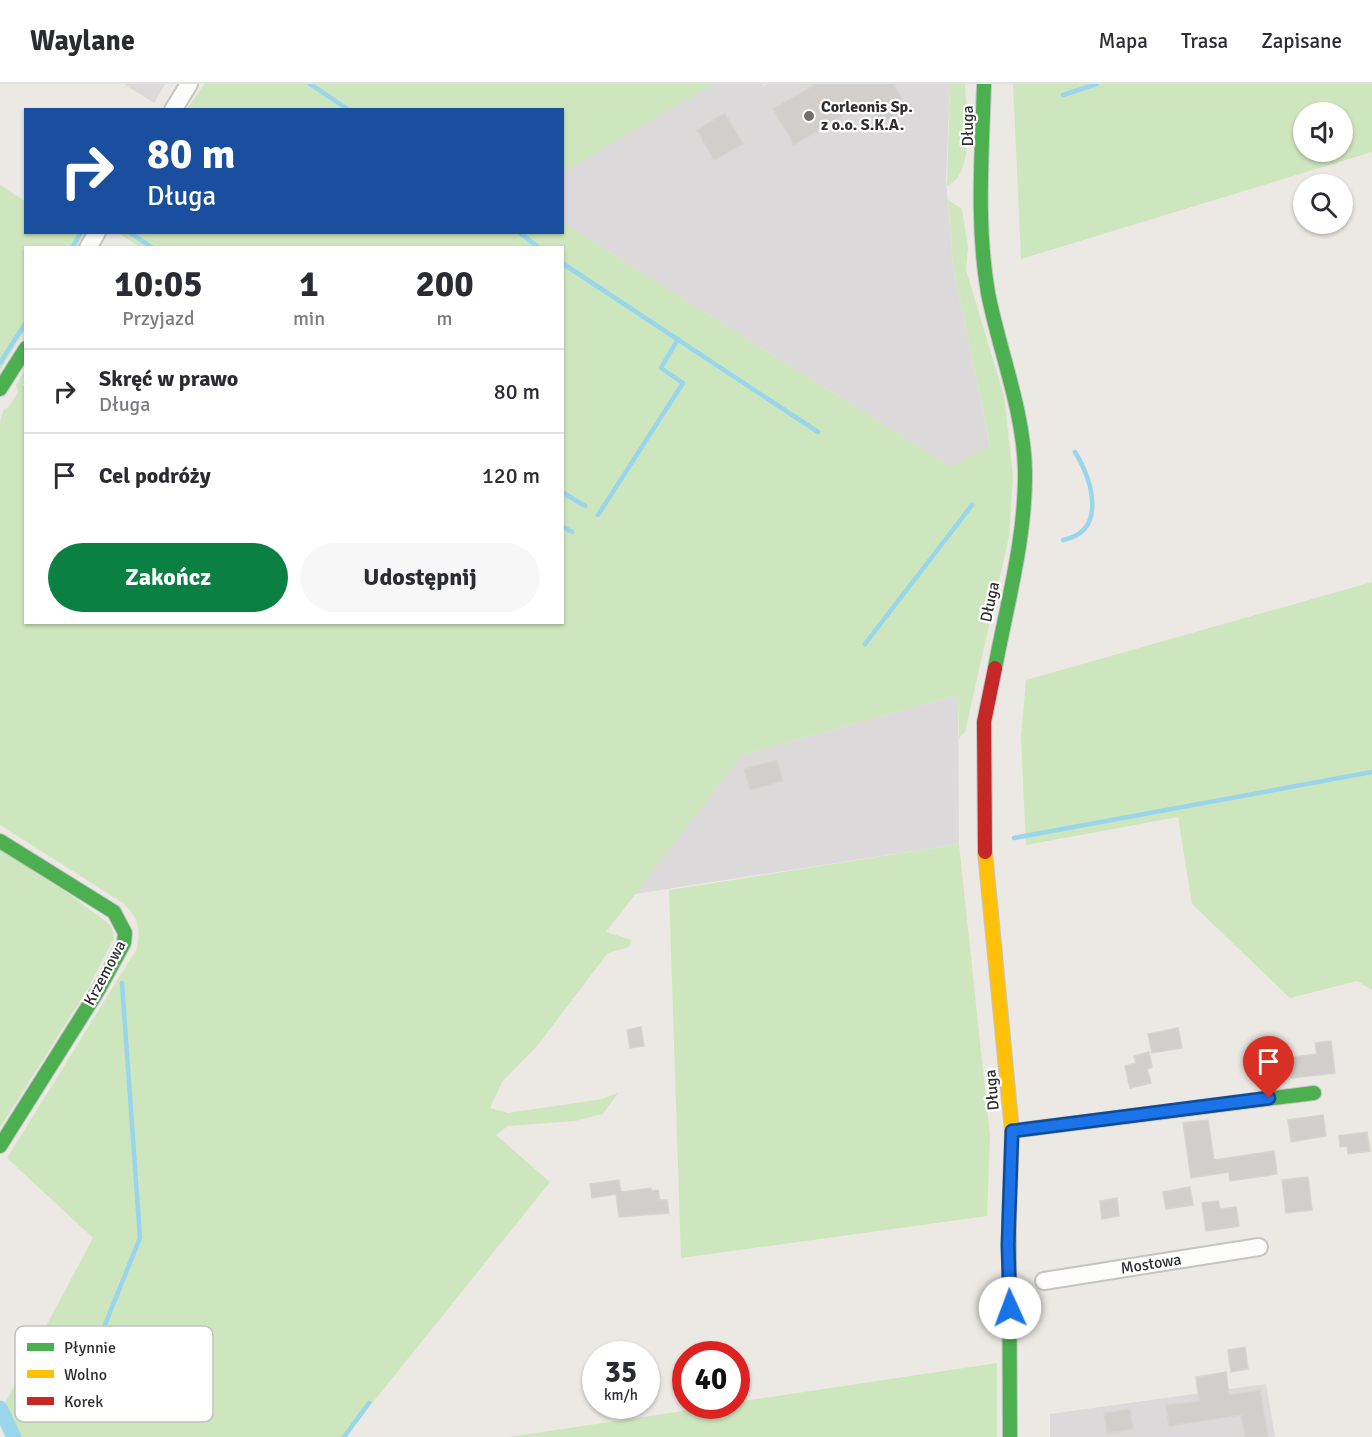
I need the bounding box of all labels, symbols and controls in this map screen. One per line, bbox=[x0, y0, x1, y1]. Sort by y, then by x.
text: Waylane bbox=[30, 24, 135, 58]
text: Mapa bbox=[1098, 28, 1148, 54]
text: Trasa bbox=[1181, 28, 1228, 54]
text: Zapisane bbox=[1261, 28, 1342, 54]
place label: Corleonis Sp. z o.o. S.K.A. bbox=[821, 97, 913, 135]
map controls bbox=[1293, 102, 1353, 234]
button: sound bbox=[1293, 102, 1353, 162]
street label: Długa bbox=[958, 105, 978, 147]
marker: Corleonis Sp. z o.o. S.K.A. bbox=[802, 109, 816, 123]
text: 80 m bbox=[147, 129, 236, 180]
icon: right bbox=[48, 132, 126, 210]
button: search bbox=[1293, 174, 1353, 234]
text: Długa bbox=[147, 180, 216, 213]
text: 10:05 bbox=[114, 262, 203, 307]
text: 1 bbox=[299, 262, 319, 307]
text: 200 bbox=[415, 262, 474, 307]
text: Przyjazd bbox=[122, 306, 195, 331]
text: min bbox=[293, 306, 325, 331]
text: m bbox=[437, 306, 453, 331]
text: Skręć w prawo bbox=[99, 365, 238, 392]
icon: right bbox=[48, 375, 81, 408]
text: 80 m bbox=[494, 378, 540, 405]
text: Długa bbox=[99, 392, 150, 417]
icon: arrive bbox=[48, 459, 81, 492]
text: Cel podróży bbox=[99, 462, 211, 489]
text: 120 m bbox=[482, 462, 540, 489]
button: Zakończ bbox=[48, 543, 288, 612]
button: Udostępnij bbox=[300, 543, 540, 612]
street label: Długa bbox=[976, 580, 1004, 624]
street label: Krzemowa bbox=[80, 937, 130, 1009]
pin bbox=[1243, 1036, 1294, 1098]
icon: arrive bbox=[1252, 1045, 1285, 1078]
street label: Długa bbox=[980, 1069, 1004, 1111]
street label: Mostowa bbox=[1119, 1249, 1183, 1279]
position arrow bbox=[978, 1276, 1042, 1340]
legend bbox=[15, 1326, 213, 1422]
text: Płynnie bbox=[64, 1338, 116, 1358]
speed limit sign: 40 bbox=[672, 1341, 750, 1419]
text: 35 bbox=[605, 1354, 637, 1391]
text: Wolno bbox=[64, 1365, 107, 1385]
text: km/h bbox=[604, 1386, 638, 1404]
text: Korek bbox=[64, 1392, 103, 1412]

